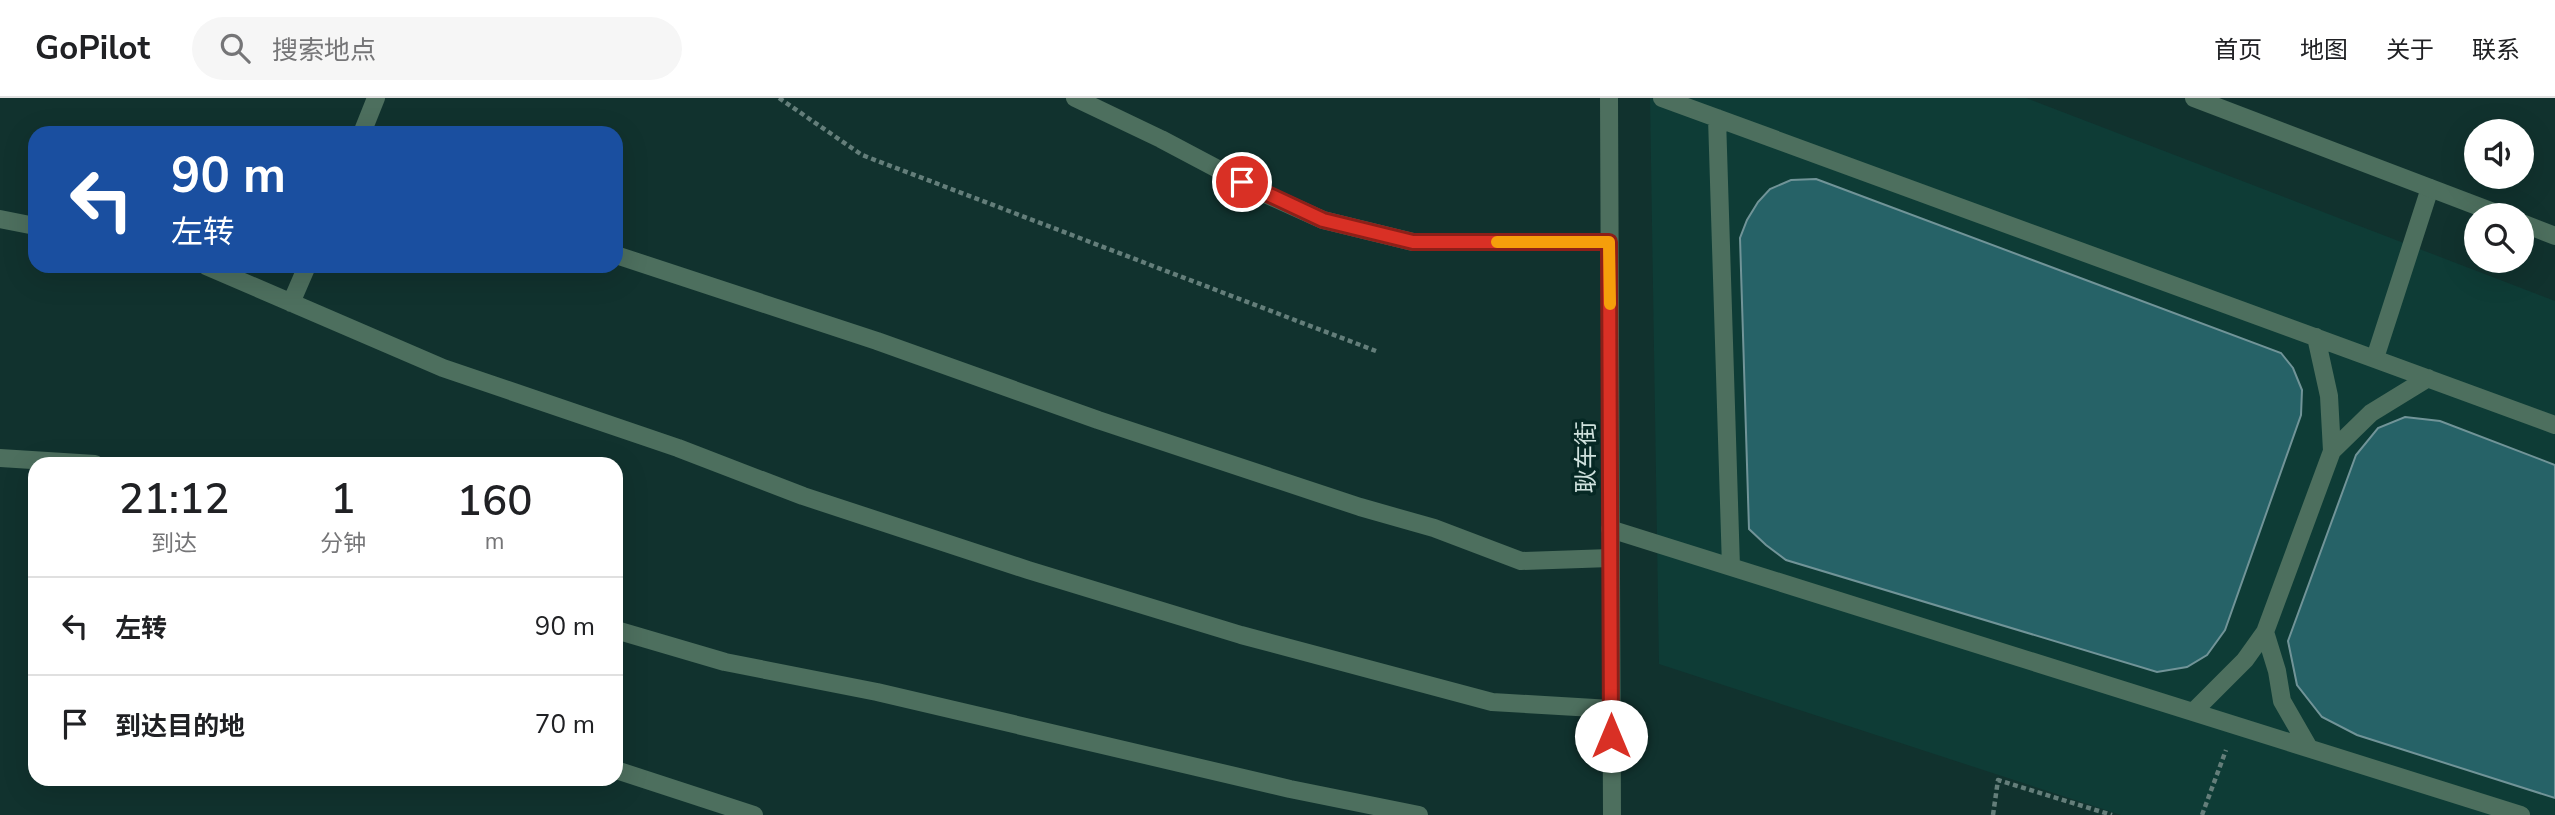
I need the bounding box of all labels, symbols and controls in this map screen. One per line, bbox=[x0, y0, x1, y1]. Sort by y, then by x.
search box bbox=[192, 17, 682, 80]
text: GoPilot bbox=[35, 26, 150, 71]
icon: search bbox=[216, 29, 254, 67]
text: 搜索地点 bbox=[272, 33, 376, 68]
text: 首页 bbox=[2214, 34, 2262, 66]
text: 地图 bbox=[2300, 34, 2348, 66]
text: 关于 bbox=[2386, 34, 2434, 66]
text: 联系 bbox=[2472, 34, 2520, 66]
map controls bbox=[2464, 119, 2534, 273]
button: sound bbox=[2464, 119, 2534, 189]
text: 90 m bbox=[171, 142, 286, 209]
pin bbox=[1212, 152, 1272, 212]
icon: left bbox=[56, 154, 147, 245]
icon: arrive bbox=[1223, 163, 1261, 201]
button: search bbox=[2464, 203, 2534, 273]
text: 左转 bbox=[171, 211, 235, 254]
street label: 耿车街 bbox=[1570, 421, 1602, 493]
text: 21:12 bbox=[119, 471, 229, 528]
text: 1 bbox=[330, 471, 356, 528]
text: 160 bbox=[457, 473, 532, 530]
text: m bbox=[485, 526, 504, 557]
text: 到达 bbox=[151, 528, 197, 559]
text: 分钟 bbox=[320, 528, 366, 559]
icon: left bbox=[56, 607, 94, 645]
text: 90 m bbox=[535, 609, 595, 644]
text: 左转 bbox=[115, 611, 167, 646]
position arrow bbox=[1574, 699, 1648, 773]
icon: arrive bbox=[56, 705, 94, 743]
text: 70 m bbox=[535, 707, 595, 742]
text: 到达目的地 bbox=[115, 709, 245, 744]

